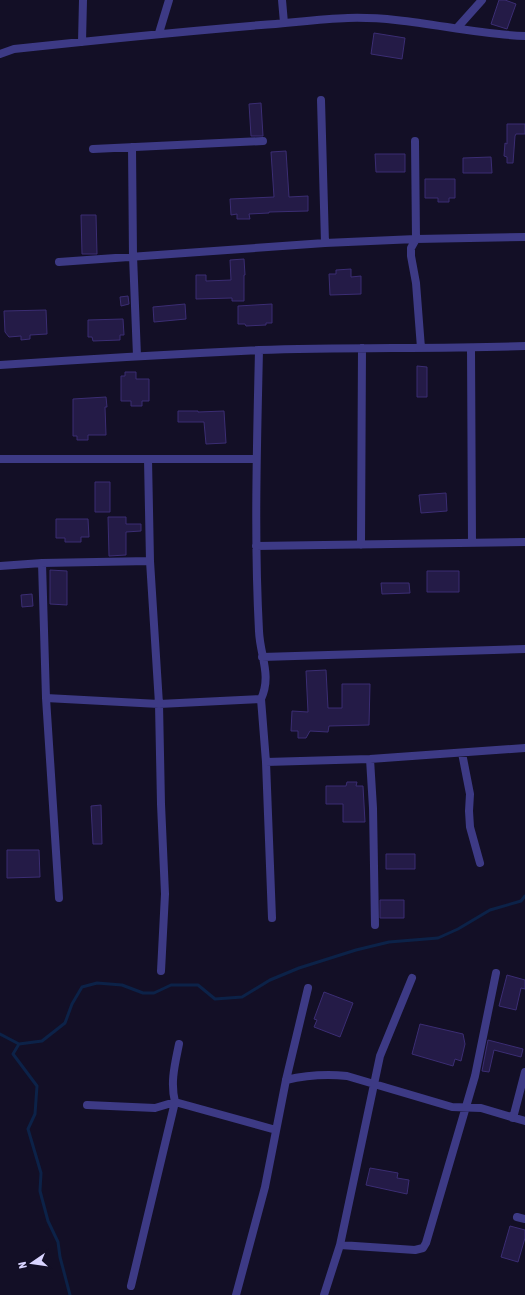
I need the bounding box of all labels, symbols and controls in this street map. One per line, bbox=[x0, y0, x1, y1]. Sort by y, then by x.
north arrow bbox=[12, 1243, 52, 1283]
text: N bbox=[16, 1261, 29, 1270]

